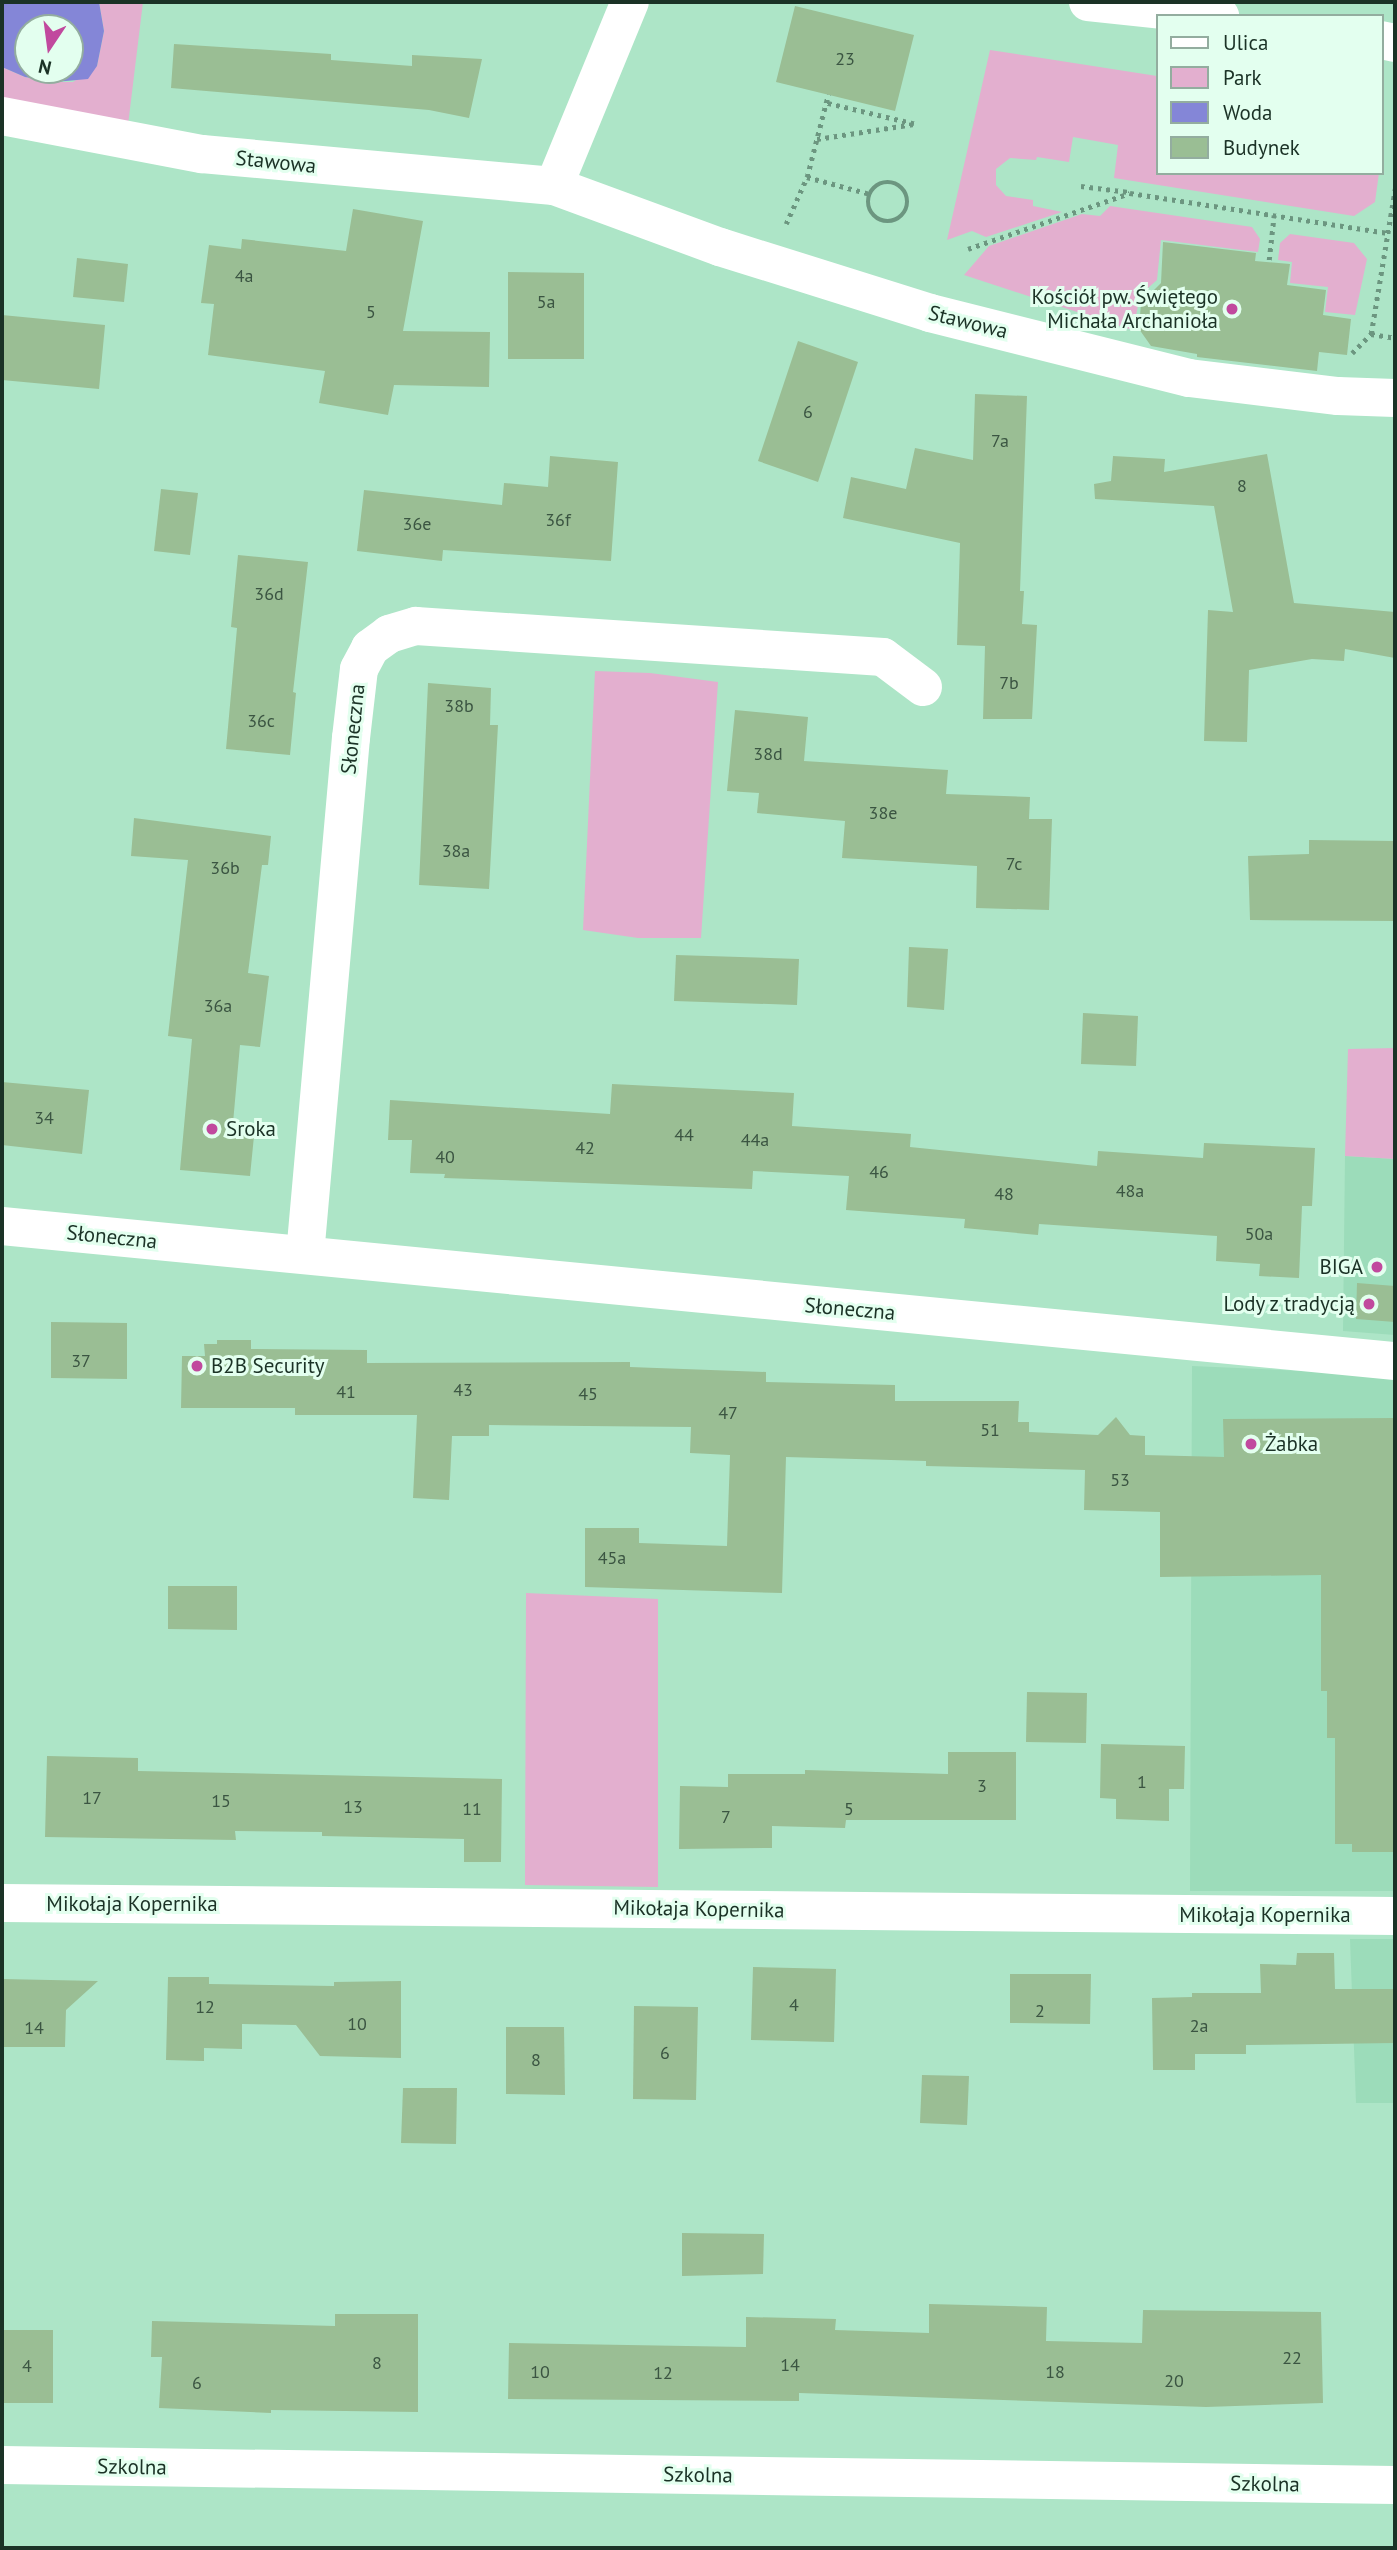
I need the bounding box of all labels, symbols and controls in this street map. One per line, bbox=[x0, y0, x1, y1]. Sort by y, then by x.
north arrow bbox=[14, 14, 84, 84]
legend bbox=[1156, 14, 1383, 175]
text: Ulica bbox=[1223, 29, 1268, 56]
house number: 23 bbox=[835, 48, 855, 70]
text: N bbox=[36, 54, 54, 81]
text: Park bbox=[1223, 64, 1262, 91]
text: Woda bbox=[1223, 99, 1272, 126]
text: Budynek bbox=[1223, 134, 1300, 161]
street label: Stawowa bbox=[235, 145, 317, 179]
house number: 4a bbox=[235, 265, 253, 287]
place label: Kościół pw. Świętego Michała Archanioła bbox=[1030, 284, 1218, 334]
house number: 5a bbox=[537, 291, 555, 313]
street label: Stawowa bbox=[926, 300, 1010, 344]
house number: 5 bbox=[366, 301, 376, 323]
marker: Kościół pw. Świętego Michała Archanioła bbox=[1224, 301, 1240, 317]
house number: 6 bbox=[803, 401, 813, 423]
house number: 7a bbox=[991, 430, 1009, 452]
house number: 8 bbox=[1237, 475, 1247, 497]
house number: 36f bbox=[545, 509, 571, 531]
house number: 36e bbox=[403, 513, 431, 535]
house number: 36d bbox=[254, 583, 284, 605]
house number: 7b bbox=[999, 672, 1019, 694]
street label: Słoneczna bbox=[336, 682, 370, 776]
house number: 38b bbox=[444, 695, 474, 717]
house number: 36c bbox=[247, 710, 275, 732]
house number: 38d bbox=[753, 743, 783, 765]
house number: 38e bbox=[869, 802, 897, 824]
house number: 38a bbox=[442, 840, 470, 862]
house number: 7c bbox=[1006, 853, 1022, 875]
house number: 36b bbox=[210, 857, 240, 879]
house number: 36a bbox=[204, 995, 232, 1017]
house number: 34 bbox=[34, 1107, 54, 1129]
place label: Sroka bbox=[226, 1116, 276, 1142]
marker: Sroka bbox=[204, 1121, 220, 1137]
house number: 44 bbox=[674, 1124, 694, 1146]
house number: 44a bbox=[741, 1129, 769, 1151]
house number: 42 bbox=[575, 1137, 595, 1159]
house number: 40 bbox=[435, 1146, 455, 1168]
house number: 46 bbox=[869, 1161, 889, 1183]
house number: 48a bbox=[1116, 1180, 1144, 1202]
house number: 48 bbox=[994, 1183, 1014, 1205]
street label: Słoneczna bbox=[65, 1220, 159, 1254]
house number: 50a bbox=[1245, 1223, 1273, 1245]
place label: BIGA bbox=[1319, 1254, 1363, 1280]
marker: BIGA bbox=[1369, 1259, 1385, 1275]
place label: Lody z tradycją bbox=[1221, 1291, 1355, 1317]
street label: Słoneczna bbox=[804, 1292, 896, 1326]
marker: Lody z tradycją bbox=[1361, 1296, 1377, 1312]
house number: 37 bbox=[71, 1350, 91, 1372]
place label: B2B Security bbox=[211, 1353, 325, 1379]
marker: B2B Security bbox=[189, 1358, 205, 1374]
house number: 43 bbox=[453, 1379, 473, 1401]
house number: 41 bbox=[336, 1381, 356, 1403]
house number: 45 bbox=[578, 1383, 598, 1405]
house number: 47 bbox=[718, 1402, 738, 1424]
house number: 51 bbox=[980, 1419, 1000, 1441]
place label: Żabka bbox=[1265, 1431, 1318, 1457]
marker: Żabka bbox=[1243, 1436, 1259, 1452]
house number: 53 bbox=[1110, 1469, 1130, 1491]
house number: 45a bbox=[598, 1547, 626, 1569]
house number: 1 bbox=[1137, 1771, 1147, 1793]
house number: 3 bbox=[977, 1775, 987, 1797]
house number: 17 bbox=[82, 1787, 102, 1809]
house number: 15 bbox=[211, 1790, 231, 1812]
house number: 13 bbox=[343, 1796, 363, 1818]
house number: 11 bbox=[462, 1798, 482, 1820]
house number: 5 bbox=[844, 1798, 854, 1820]
house number: 7 bbox=[721, 1806, 731, 1828]
street label: Mikołaja Kopernika bbox=[46, 1891, 218, 1917]
street label: Mikołaja Kopernika bbox=[613, 1895, 785, 1923]
street label: Mikołaja Kopernika bbox=[1179, 1902, 1351, 1928]
house number: 4 bbox=[789, 1994, 799, 2016]
house number: 12 bbox=[195, 1996, 215, 2018]
house number: 2 bbox=[1035, 2000, 1045, 2022]
house number: 10 bbox=[347, 2013, 367, 2035]
house number: 2a bbox=[1190, 2015, 1208, 2037]
house number: 14 bbox=[24, 2017, 44, 2039]
house number: 6 bbox=[660, 2042, 670, 2064]
house number: 8 bbox=[531, 2049, 541, 2071]
house number: 22 bbox=[1282, 2347, 1302, 2369]
house number: 8 bbox=[372, 2352, 382, 2374]
house number: 14 bbox=[780, 2354, 800, 2376]
house number: 4 bbox=[22, 2355, 32, 2377]
house number: 10 bbox=[530, 2361, 550, 2383]
house number: 18 bbox=[1045, 2361, 1065, 2383]
house number: 12 bbox=[653, 2362, 673, 2384]
house number: 20 bbox=[1164, 2370, 1184, 2392]
house number: 6 bbox=[192, 2372, 202, 2394]
street label: Szkolna bbox=[97, 2454, 167, 2480]
street label: Szkolna bbox=[663, 2462, 733, 2488]
street label: Szkolna bbox=[1230, 2471, 1300, 2497]

